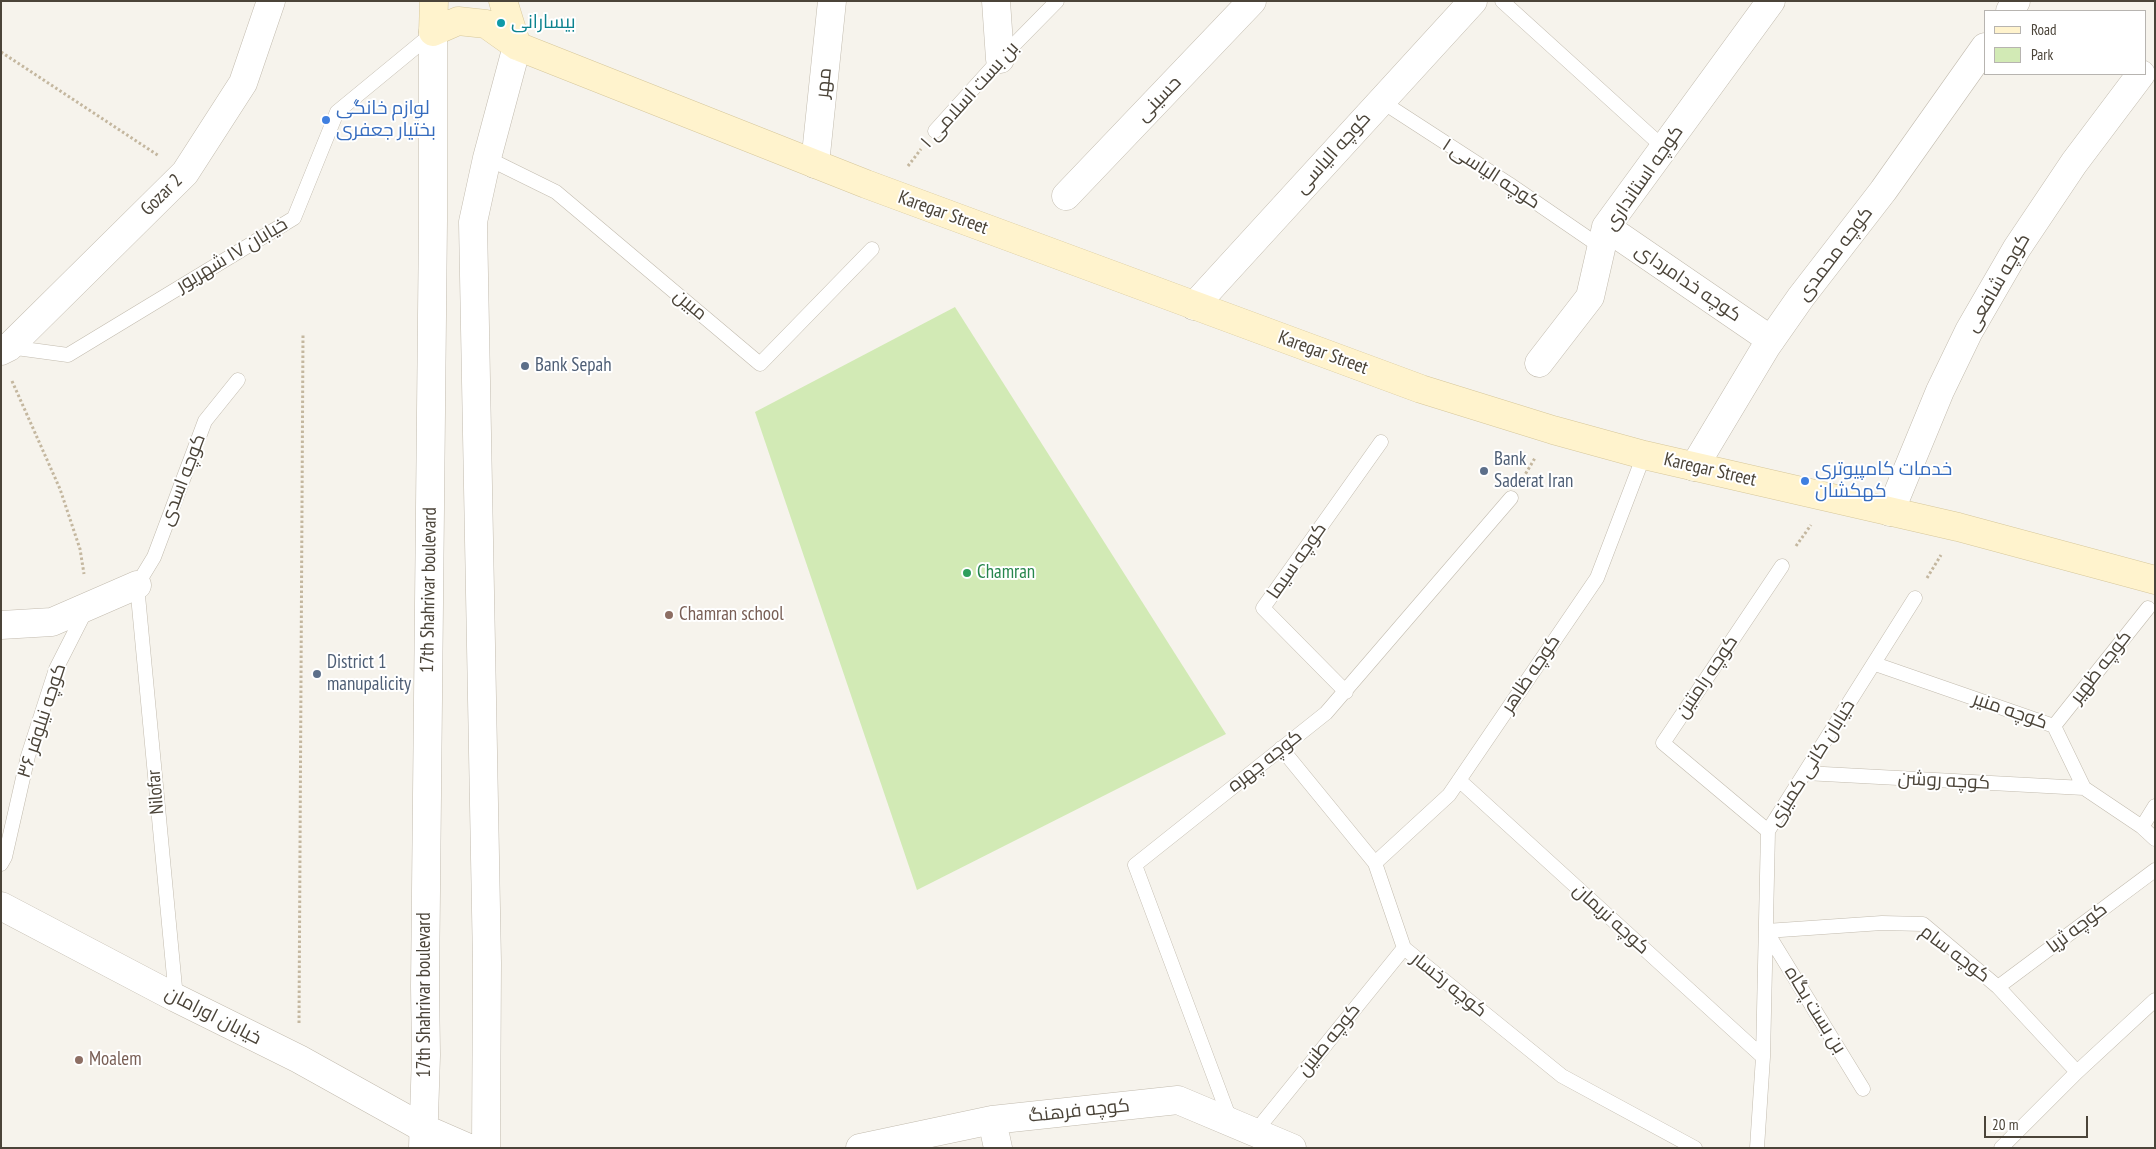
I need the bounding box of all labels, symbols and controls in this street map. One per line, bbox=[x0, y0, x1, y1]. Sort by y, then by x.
legend bbox=[1984, 10, 2146, 75]
place label: بیسارانی bbox=[511, 12, 576, 34]
marker: بیسارانی bbox=[495, 17, 507, 29]
text: Road bbox=[2031, 20, 2057, 39]
street label: بن بست اسلامی ۱ bbox=[916, 37, 1024, 153]
text: Park bbox=[2031, 45, 2053, 64]
street label: مهر bbox=[811, 67, 837, 99]
street label: حسینی bbox=[1132, 71, 1186, 127]
place label: لوازم خانگی بختیار جعفری bbox=[336, 98, 436, 142]
street label: کوچه الیاسی bbox=[1290, 107, 1376, 199]
marker: لوازم خانگی بختیار جعفری bbox=[320, 114, 332, 126]
street label: کوچه استانداری bbox=[1599, 121, 1689, 235]
street label: کوچه الیاسی ۱ bbox=[1438, 134, 1544, 214]
street label: Gozar 2 bbox=[136, 169, 188, 221]
street label: Karegar Street bbox=[895, 186, 991, 240]
street label: کوچه محمدی bbox=[1792, 202, 1878, 306]
street label: خیابان ۱۷ شهریور bbox=[172, 213, 292, 297]
street label: کوچه شافعی bbox=[1961, 230, 2035, 336]
street label: کوچه خدامردای bbox=[1630, 239, 1746, 327]
street label: مبین bbox=[669, 284, 711, 326]
street label: Karegar Street bbox=[1275, 326, 1371, 380]
place label: Bank Sepah bbox=[535, 355, 611, 377]
marker: Bank Sepah bbox=[519, 360, 531, 372]
street label: کوچه اسدی bbox=[155, 431, 211, 529]
street label: Karegar Street bbox=[1662, 448, 1758, 492]
place label: Bank Saderat Iran bbox=[1494, 449, 1573, 493]
place label: خدمات کامپیوتری کهکشان bbox=[1815, 459, 1952, 503]
marker: Bank Saderat Iran bbox=[1478, 465, 1490, 477]
marker: خدمات کامپیوتری کهکشان bbox=[1799, 475, 1811, 487]
street label: 17th Shahrivar boulevard bbox=[416, 507, 442, 673]
street label: کوچه سیما bbox=[1262, 518, 1332, 604]
place label: Chamran bbox=[977, 562, 1035, 584]
marker: Chamran bbox=[961, 567, 973, 579]
place label: Chamran school bbox=[679, 604, 784, 626]
marker: Chamran school bbox=[663, 609, 675, 621]
street label: کوچه ظهیر bbox=[2065, 626, 2137, 708]
street label: کوچه ظاهر bbox=[1497, 631, 1565, 717]
street label: کوچه رامتین bbox=[1671, 631, 1743, 723]
place label: District 1 manupalicity bbox=[327, 652, 411, 696]
street label: کوچه نیلوفر ۳۶ bbox=[13, 661, 71, 781]
marker: District 1 manupalicity bbox=[311, 668, 323, 680]
street label: کوچه منیر bbox=[1970, 688, 2050, 734]
street label: خیابان کانی کمیزی bbox=[1764, 695, 1860, 831]
street label: کوچه چهره bbox=[1223, 725, 1307, 797]
street label: کوچه روشن bbox=[1897, 767, 1991, 795]
street label: Nilofar bbox=[143, 769, 169, 815]
street label: کوچه نریمان bbox=[1568, 879, 1654, 959]
street label: کوچه ثریا bbox=[2042, 898, 2112, 958]
street label: 17th Shahrivar boulevard bbox=[414, 912, 436, 1078]
street label: کوچه سام bbox=[1916, 920, 1994, 988]
street label: کوچه رخسار bbox=[1407, 948, 1491, 1022]
street label: بن بست پگاه bbox=[1779, 962, 1851, 1058]
street label: خیابان اورامان bbox=[161, 982, 265, 1050]
street label: کوچه طنین bbox=[1293, 999, 1365, 1081]
place label: Moalem bbox=[89, 1049, 142, 1071]
marker: Moalem bbox=[73, 1054, 85, 1066]
street label: کوچه فرهنگ bbox=[1027, 1094, 1131, 1128]
scale bar bbox=[1986, 1106, 2090, 1138]
text: 20 m bbox=[1992, 1115, 2018, 1134]

